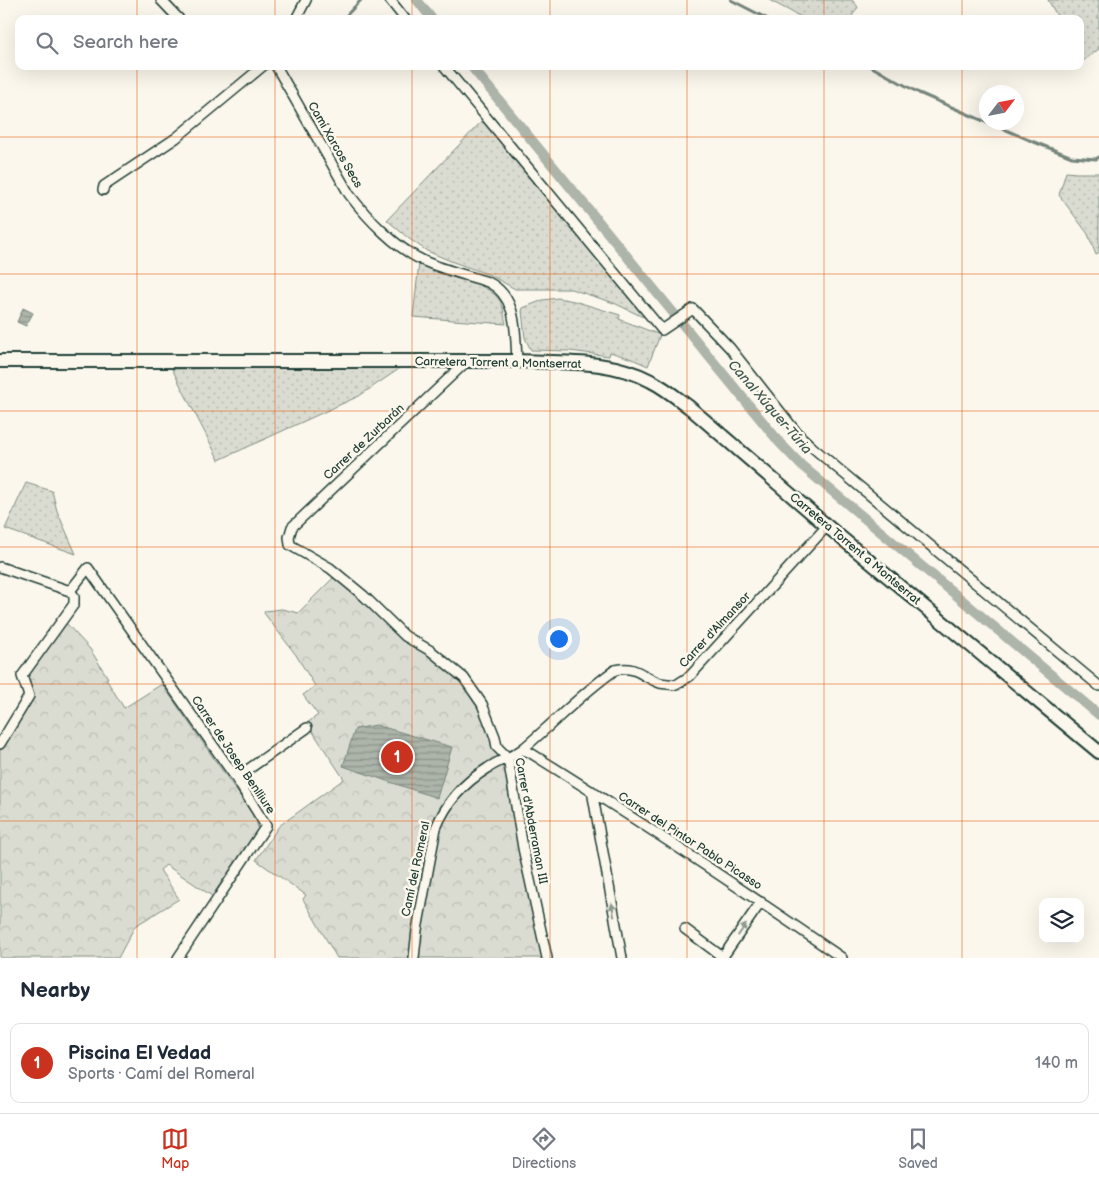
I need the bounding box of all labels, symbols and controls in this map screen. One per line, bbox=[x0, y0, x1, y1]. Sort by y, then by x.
search box bbox=[15, 15, 1084, 70]
icon: search bbox=[33, 29, 61, 57]
text: Search here bbox=[73, 31, 178, 54]
north arrow bbox=[979, 85, 1024, 130]
street label: Camí Xarcos Secs bbox=[304, 99, 366, 191]
street label: Carretera Torrent a Montserrat bbox=[415, 354, 582, 372]
water label: Canal Xúquer-Túria bbox=[725, 356, 816, 458]
street label: Carrer de Zurbarán bbox=[320, 401, 408, 483]
street label: Carretera Torrent a Montserrat bbox=[786, 490, 924, 608]
street label: Carrer d'Almansor bbox=[676, 589, 754, 671]
your location bbox=[546, 626, 572, 652]
street label: Carrer de Josep Benlliure bbox=[188, 693, 278, 817]
pin: 1 bbox=[381, 738, 413, 776]
street label: Carrer d'Abderraman III bbox=[511, 757, 551, 886]
street label: Carrer del Pintor Pablo Picasso bbox=[615, 789, 765, 893]
street label: Camí del Romeral bbox=[399, 820, 433, 918]
map controls bbox=[1039, 898, 1084, 943]
button: layers bbox=[1039, 898, 1084, 943]
one-way arrow bbox=[609, 902, 617, 918]
one-way arrow bbox=[737, 923, 747, 937]
text: Nearby bbox=[20, 978, 90, 1003]
text: Piscina El Vedad bbox=[68, 1042, 211, 1065]
text: 1 bbox=[34, 1054, 40, 1073]
text: 140 m bbox=[1035, 1054, 1078, 1073]
text: Sports · Camí del Romeral bbox=[68, 1065, 255, 1084]
tab: Map bbox=[161, 1125, 189, 1172]
tab: Directions bbox=[512, 1125, 576, 1172]
tab: Saved bbox=[898, 1125, 938, 1172]

